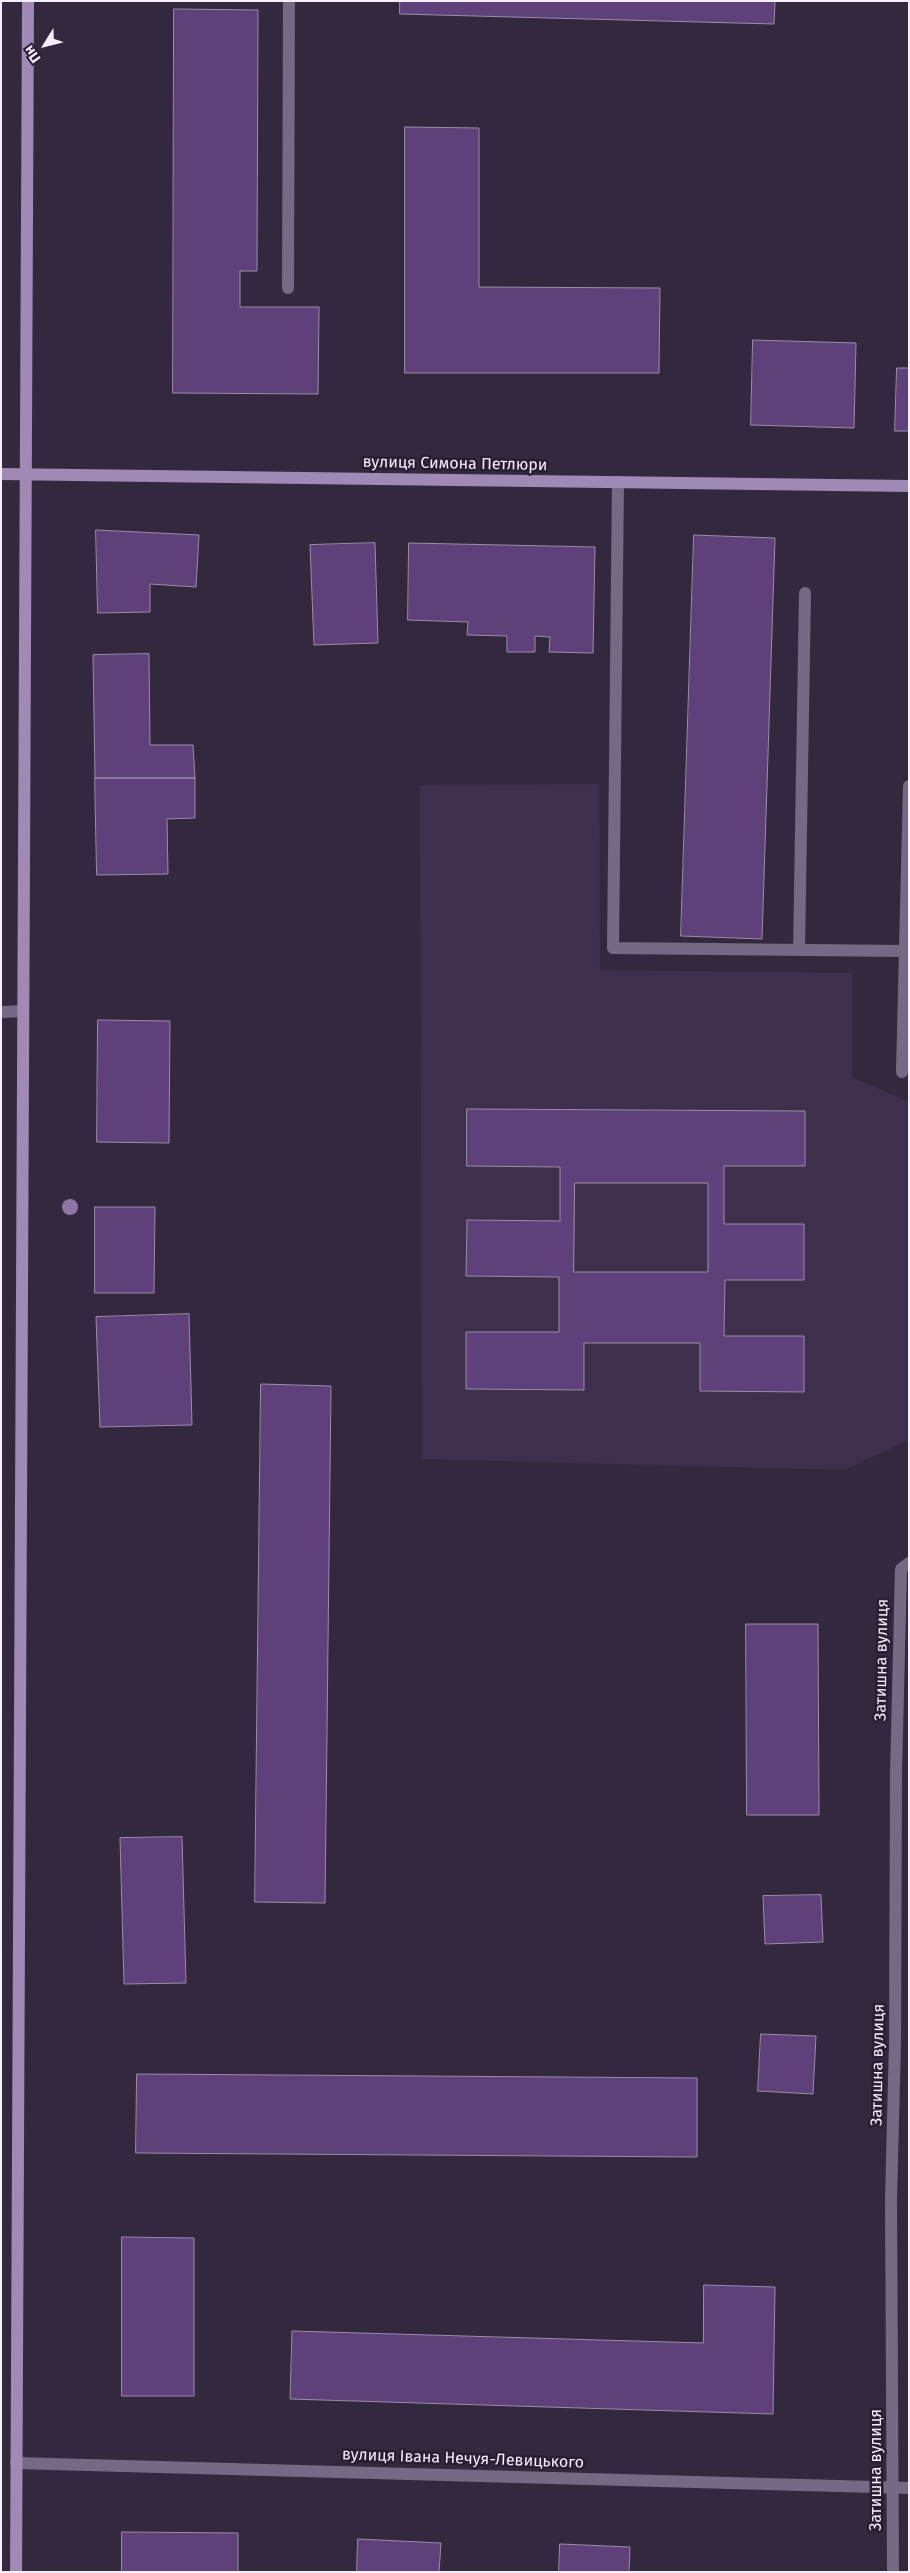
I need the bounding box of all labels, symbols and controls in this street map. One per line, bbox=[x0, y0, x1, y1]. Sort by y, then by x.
north arrow bbox=[20, 20, 70, 70]
text: Пн bbox=[20, 42, 44, 66]
street label: вулиця Симона Петлюри bbox=[362, 453, 548, 475]
street label: Затишна вулиця bbox=[871, 1599, 893, 1721]
street label: Затишна вулиця bbox=[867, 2004, 889, 2126]
street label: Затишна вулиця bbox=[867, 2409, 887, 2531]
street label: вулиця Івана Нечуя-Левицького bbox=[342, 2445, 584, 2473]

